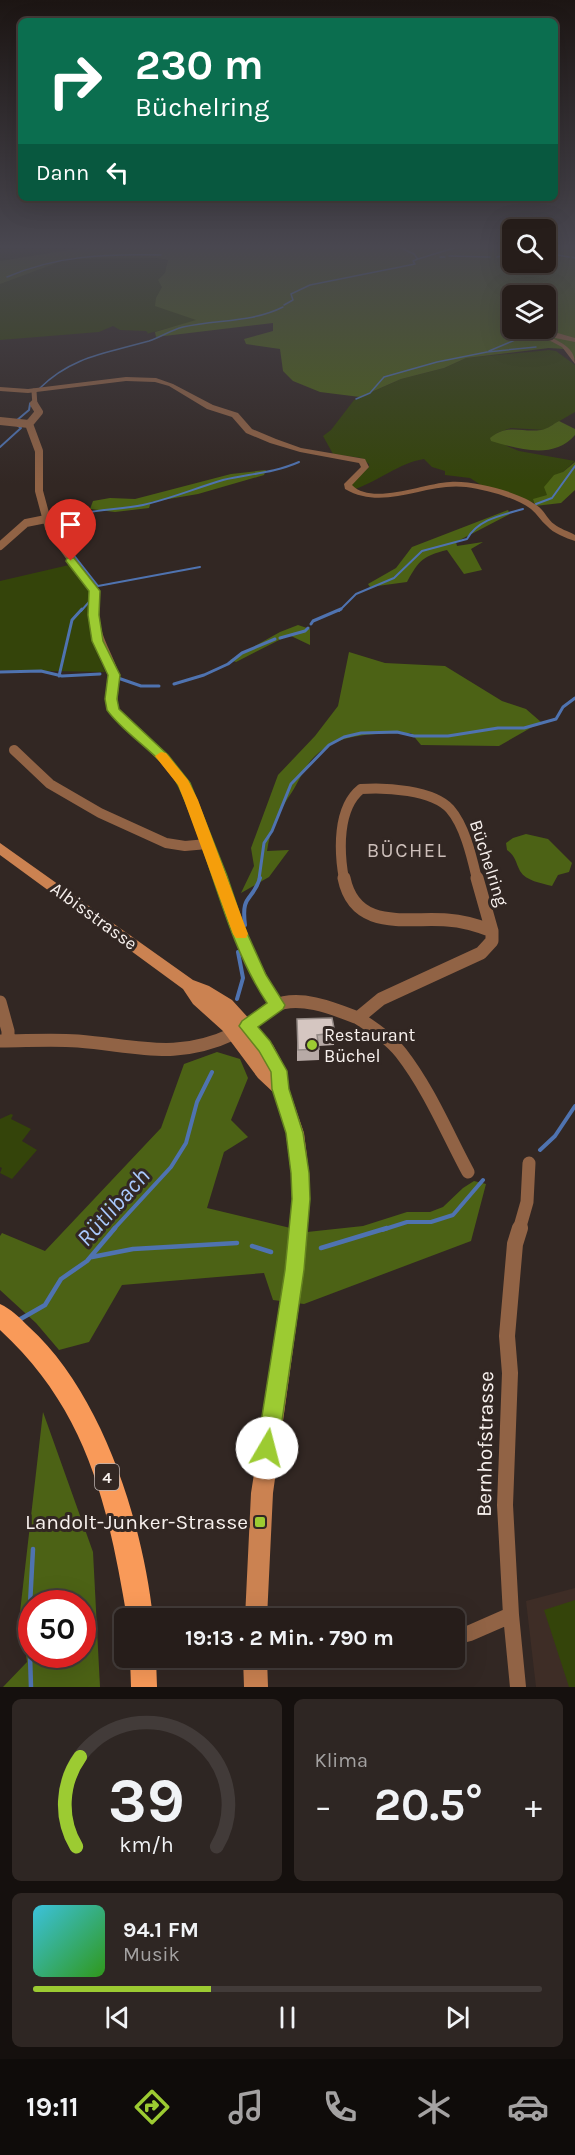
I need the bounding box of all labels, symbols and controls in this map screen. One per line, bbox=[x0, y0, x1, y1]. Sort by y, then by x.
text: 230 m bbox=[135, 40, 264, 90]
icon: right bbox=[36, 42, 114, 120]
text: Büchelring bbox=[135, 91, 269, 123]
icon: left bbox=[101, 156, 134, 189]
text: Dann bbox=[36, 160, 89, 186]
map controls bbox=[502, 219, 556, 339]
button: search bbox=[502, 219, 556, 273]
button: layers bbox=[502, 285, 556, 339]
pin bbox=[45, 499, 96, 561]
icon: arrive bbox=[54, 508, 87, 541]
street label: Büchelring bbox=[465, 817, 513, 909]
district label: BÜCHEL bbox=[367, 839, 447, 862]
street label: Albisstrasse bbox=[46, 877, 142, 955]
place label: Restaurant Büchel bbox=[324, 1024, 416, 1067]
marker: Restaurant Büchel bbox=[305, 1038, 319, 1052]
water label: Rütlibach bbox=[71, 1162, 155, 1252]
street label: Bernhofstrasse bbox=[472, 1371, 498, 1517]
position arrow bbox=[235, 1416, 299, 1480]
road number: 4 bbox=[95, 1464, 119, 1490]
place label: Landolt-Junker-Strasse bbox=[25, 1510, 248, 1534]
marker: Landolt-Junker-Strasse bbox=[253, 1515, 267, 1529]
speed limit sign: 50 bbox=[18, 1590, 96, 1668]
text: 19:13 · 2 Min. · 790 m bbox=[185, 1625, 394, 1651]
text: Klima bbox=[315, 1749, 368, 1772]
text: 39 bbox=[108, 1764, 185, 1837]
text: 20.5° bbox=[374, 1779, 483, 1831]
text: − bbox=[315, 1787, 332, 1825]
text: + bbox=[525, 1787, 542, 1825]
text: km/h bbox=[120, 1832, 174, 1857]
text: 94.1 FM bbox=[123, 1917, 199, 1943]
text: Musik bbox=[123, 1943, 180, 1966]
icon: previous bbox=[101, 2001, 134, 2034]
icon: pause bbox=[271, 2001, 304, 2034]
icon: next bbox=[441, 2001, 474, 2034]
icon: directions bbox=[131, 2086, 173, 2128]
icon: music bbox=[225, 2086, 267, 2128]
icon: phone bbox=[319, 2086, 361, 2128]
icon: climate bbox=[413, 2086, 455, 2128]
icon: car bbox=[507, 2086, 549, 2128]
text: 19:11 bbox=[26, 2091, 79, 2123]

